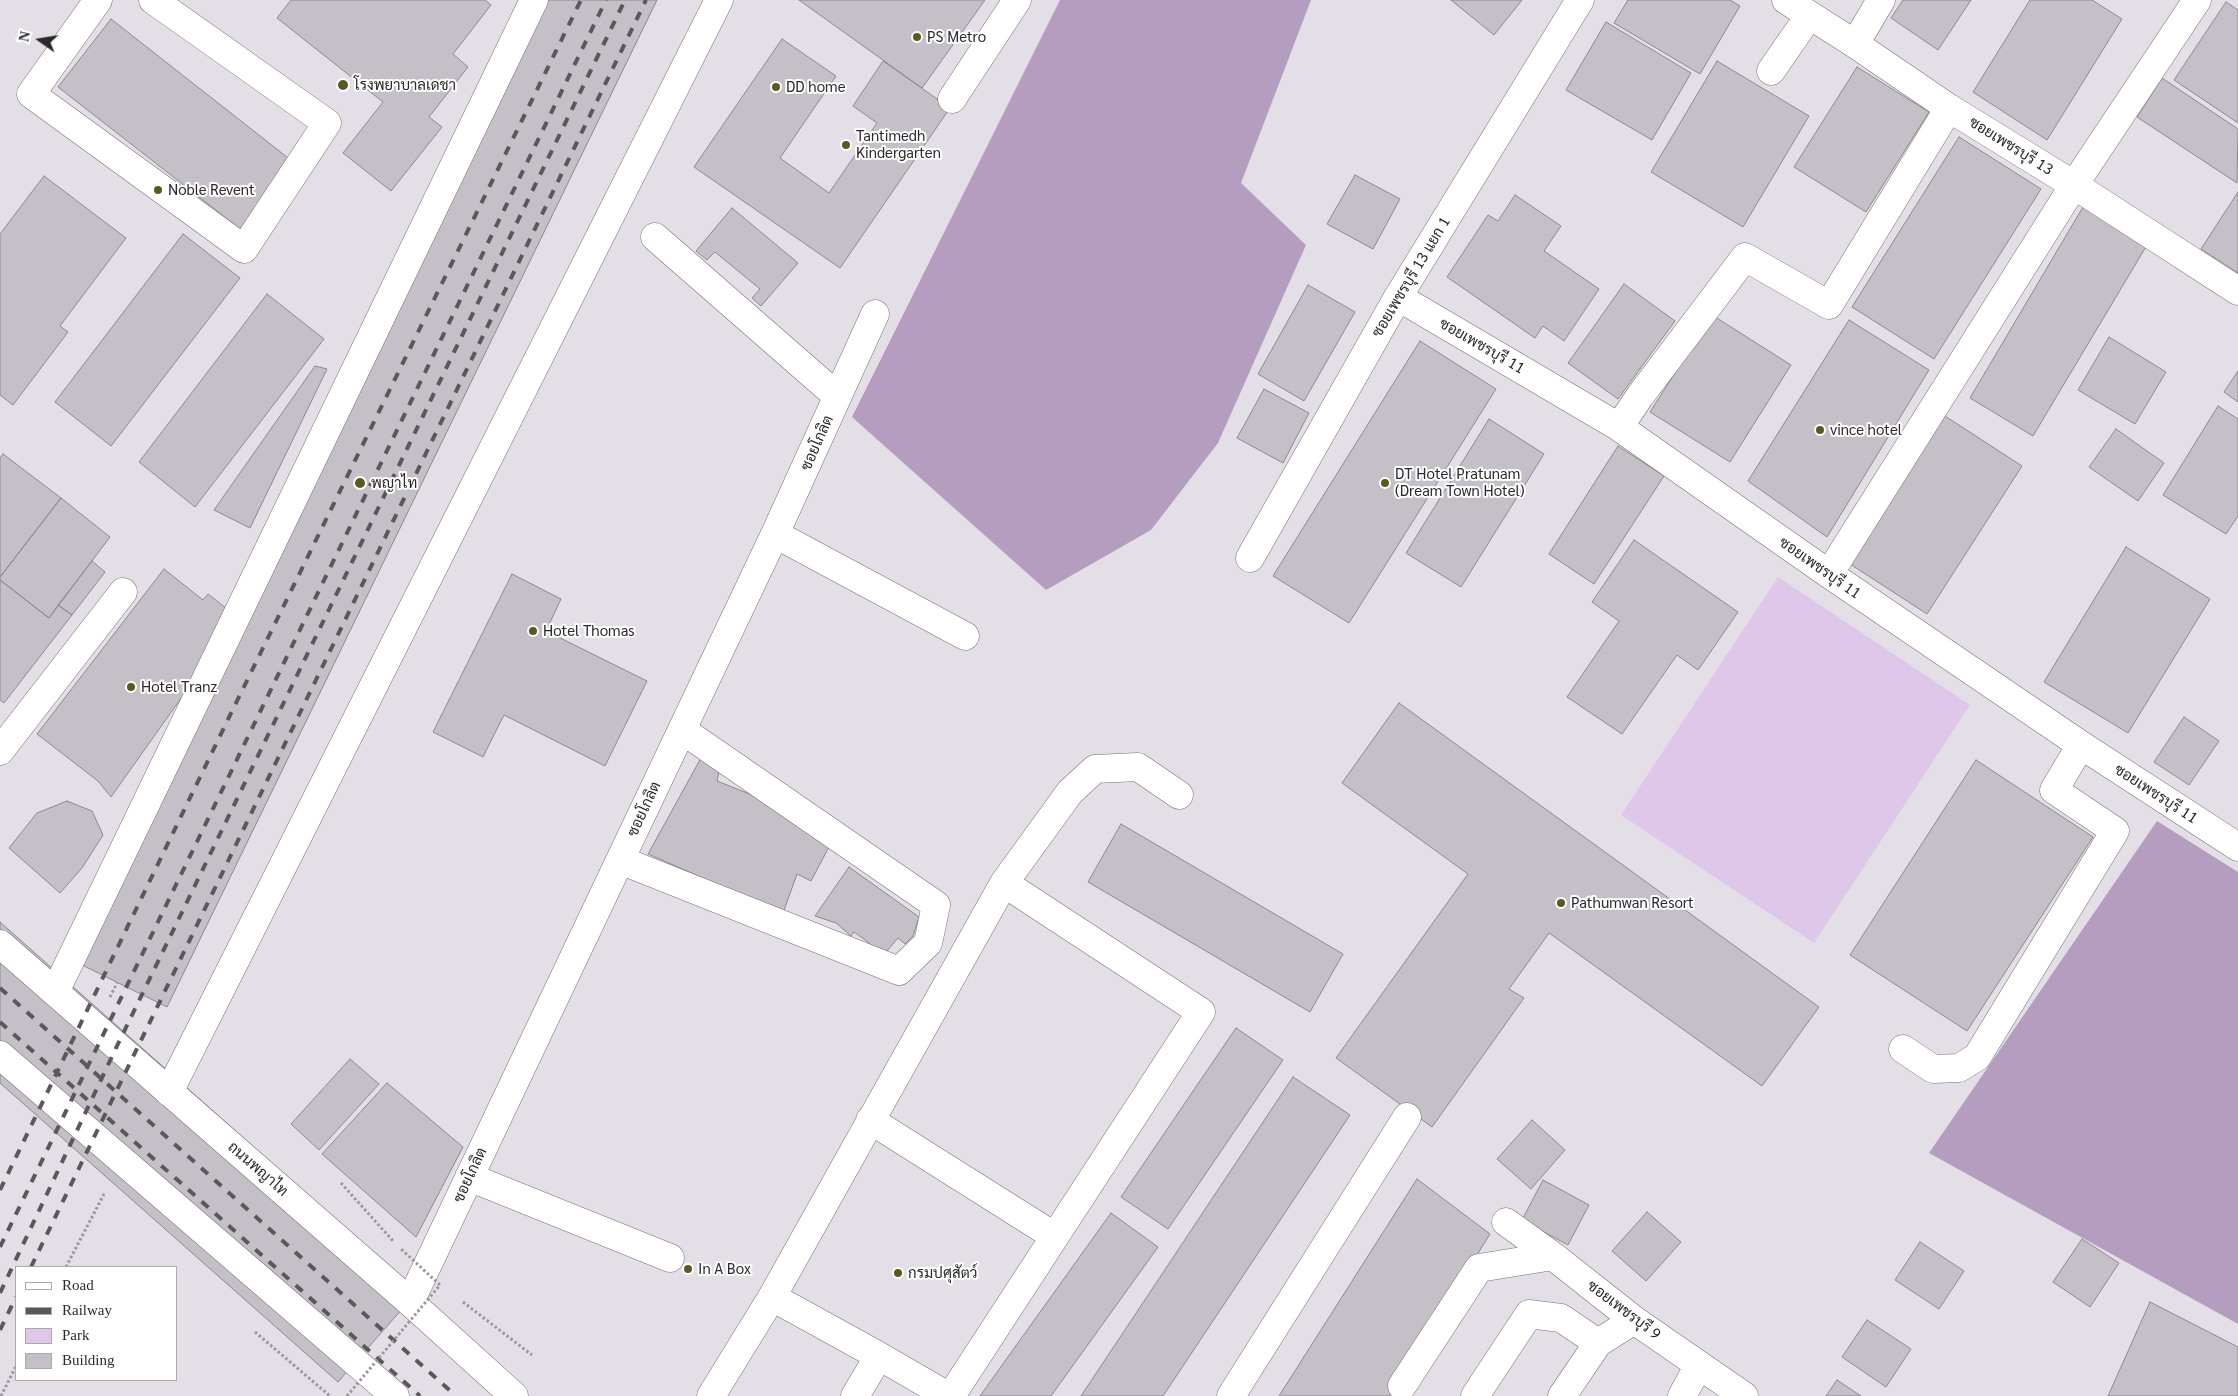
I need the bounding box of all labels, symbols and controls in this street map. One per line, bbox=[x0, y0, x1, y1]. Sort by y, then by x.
north arrow bbox=[15, 15, 65, 65]
place label: PS Metro bbox=[927, 28, 986, 46]
text: N bbox=[16, 30, 33, 43]
marker: PS Metro bbox=[911, 31, 923, 43]
place label: โรงพยาบาลเดชา bbox=[354, 76, 456, 94]
marker: โรงพยาบาลเดชา bbox=[336, 78, 350, 92]
place label: DD home bbox=[786, 78, 845, 96]
marker: DD home bbox=[770, 81, 782, 93]
street label: ซอยเพชรบุรี 13 bbox=[1966, 113, 2056, 179]
place label: Tantimedh Kindergarten bbox=[856, 127, 941, 162]
marker: Tantimedh Kindergarten bbox=[840, 139, 852, 151]
place label: Noble Revent bbox=[168, 181, 255, 199]
marker: Noble Revent bbox=[152, 184, 164, 196]
street label: ซอยเพชรบุรี 13 แยก 1 bbox=[1368, 214, 1454, 340]
street label: ซอยเพชรบุรี 11 bbox=[1436, 314, 1528, 378]
street label: ซอยโกลิต bbox=[797, 413, 837, 473]
place label: vince hotel bbox=[1830, 421, 1902, 439]
marker: vince hotel bbox=[1814, 424, 1826, 436]
place label: DT Hotel Pratunam (Dream Town Hotel) bbox=[1395, 465, 1525, 500]
place label: พญาไท bbox=[371, 474, 417, 492]
marker: พญาไท bbox=[353, 476, 367, 490]
marker: DT Hotel Pratunam (Dream Town Hotel) bbox=[1379, 477, 1391, 489]
street label: ซอยเพชรบุรี 11 bbox=[1776, 533, 1864, 603]
place label: Hotel Thomas bbox=[543, 622, 635, 640]
marker: Hotel Thomas bbox=[527, 625, 539, 637]
place label: Hotel Tranz bbox=[141, 678, 217, 696]
marker: Hotel Tranz bbox=[125, 681, 137, 693]
street label: ซอยเพชรบุรี 11 bbox=[2111, 760, 2201, 828]
street label: ซอยโกลิต bbox=[623, 779, 665, 839]
place label: Pathumwan Resort bbox=[1571, 894, 1694, 912]
marker: Pathumwan Resort bbox=[1555, 897, 1567, 909]
street label: ถนนพญาไท bbox=[224, 1138, 292, 1200]
street label: ซอยโกลิต bbox=[449, 1145, 491, 1205]
place label: In A Box bbox=[698, 1260, 751, 1278]
marker: In A Box bbox=[682, 1263, 694, 1275]
place label: กรมปศุสัตว์ bbox=[908, 1264, 977, 1282]
legend bbox=[15, 1266, 178, 1381]
marker: กรมปศุสัตว์ bbox=[892, 1267, 904, 1279]
text: Road bbox=[62, 1277, 94, 1293]
street label: ซอยเพชรบุรี 9 bbox=[1584, 1277, 1664, 1343]
text: Railway bbox=[62, 1302, 112, 1318]
text: Park bbox=[62, 1327, 90, 1343]
text: Building bbox=[62, 1352, 115, 1368]

